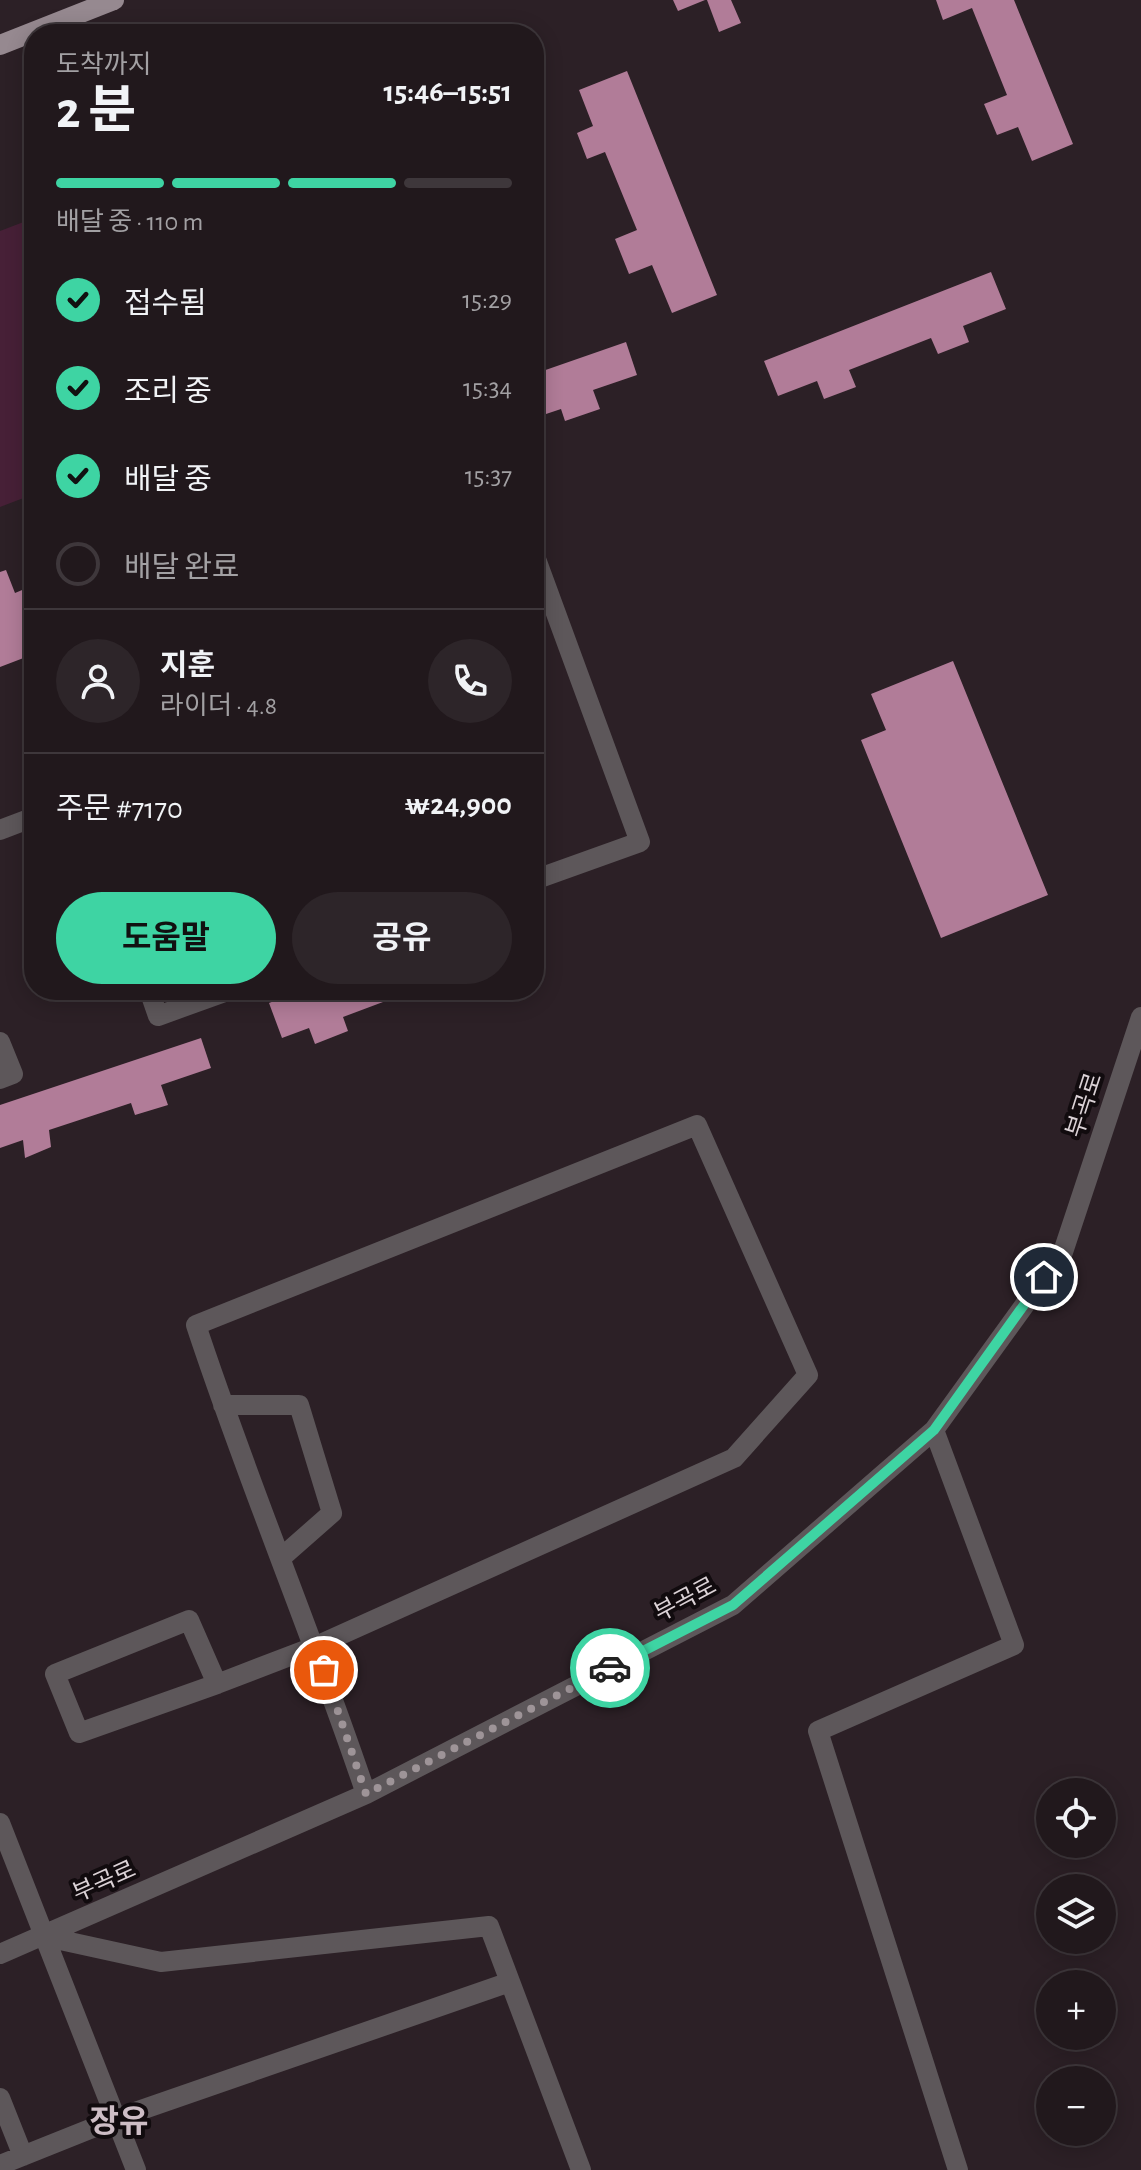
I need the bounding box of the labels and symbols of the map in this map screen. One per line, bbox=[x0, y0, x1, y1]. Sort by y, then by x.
street label: 부곡로 bbox=[1063, 1070, 1107, 1141]
pin bbox=[1010, 1243, 1078, 1311]
street label: 부곡로 bbox=[651, 1574, 720, 1626]
courier bbox=[570, 1628, 650, 1708]
pin bbox=[290, 1636, 358, 1704]
street label: 부곡로 bbox=[69, 1857, 140, 1906]
district label: 장유 bbox=[90, 2105, 148, 2138]

